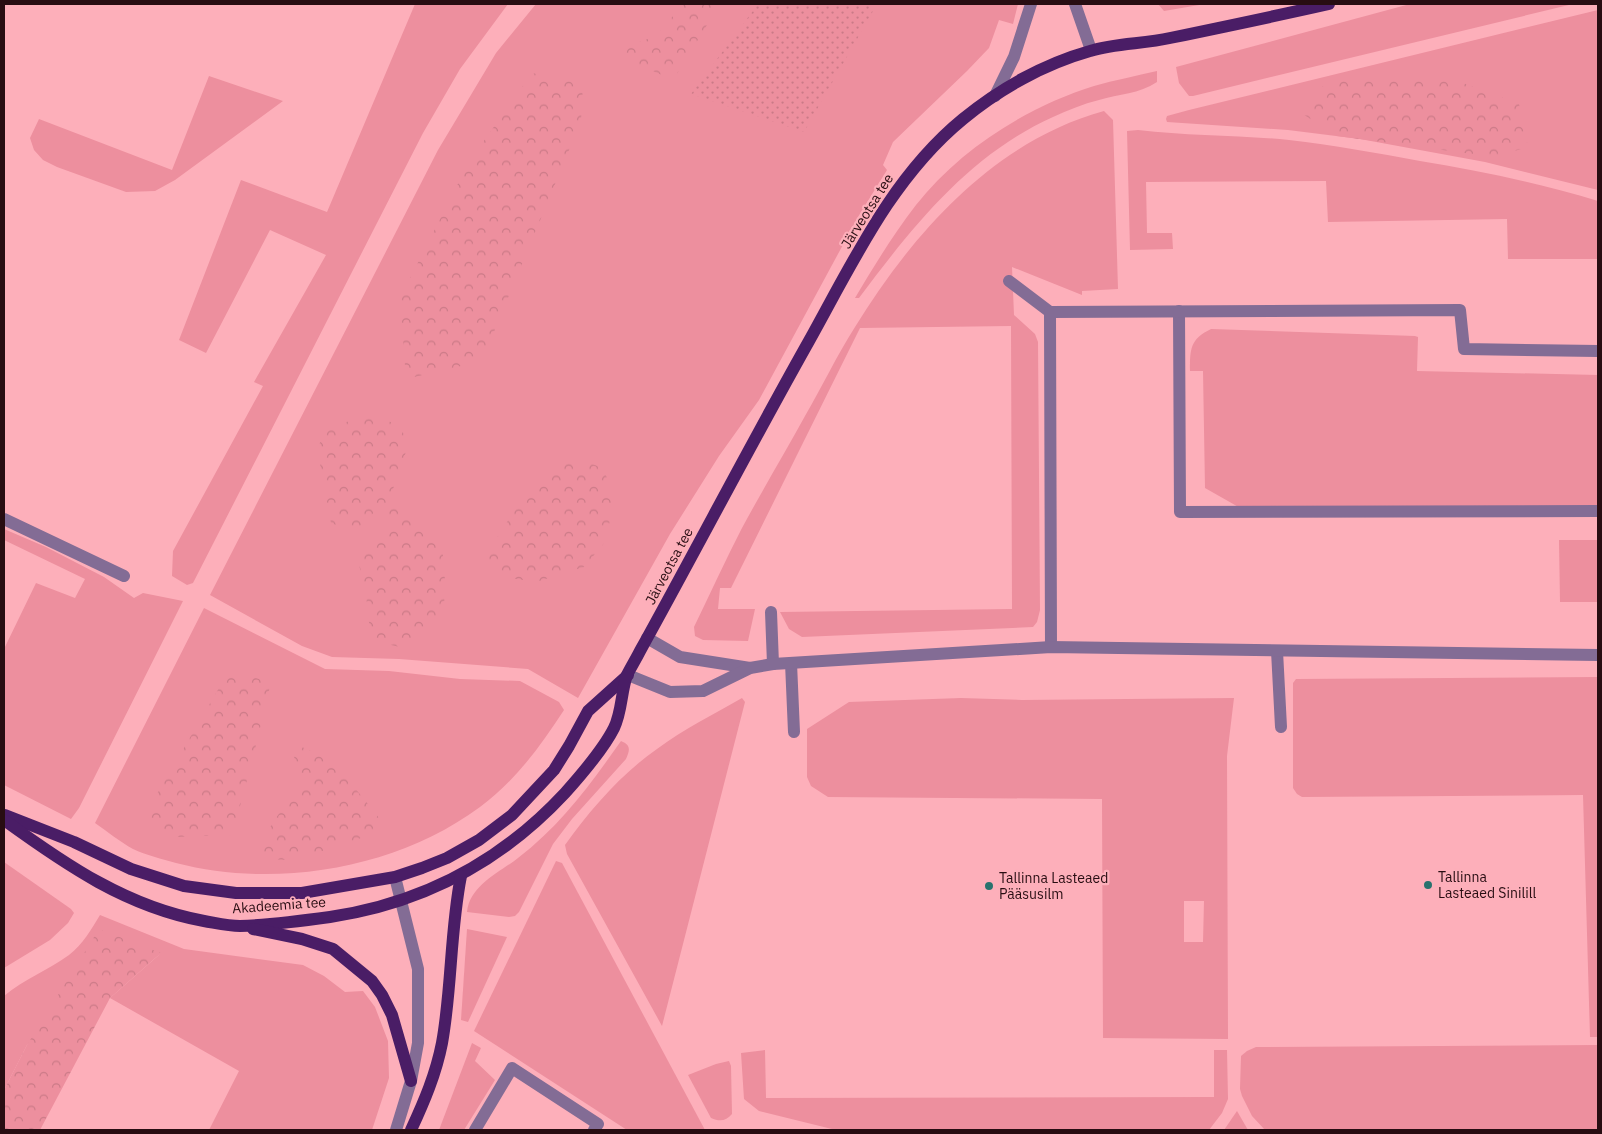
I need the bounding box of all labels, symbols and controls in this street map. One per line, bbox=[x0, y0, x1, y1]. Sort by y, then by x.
street label: Järveotsa tee bbox=[837, 170, 897, 252]
street label: Järveotsa tee bbox=[641, 524, 697, 608]
place label: Tallinna Lasteaed Sinilill bbox=[1438, 868, 1536, 902]
place label: Tallinna Lasteaed Pääsusilm bbox=[999, 869, 1108, 903]
marker: Tallinna Lasteaed Sinilill bbox=[1422, 879, 1434, 891]
marker: Tallinna Lasteaed Pääsusilm bbox=[983, 880, 995, 892]
street label: Akadeemia tee bbox=[231, 893, 327, 917]

